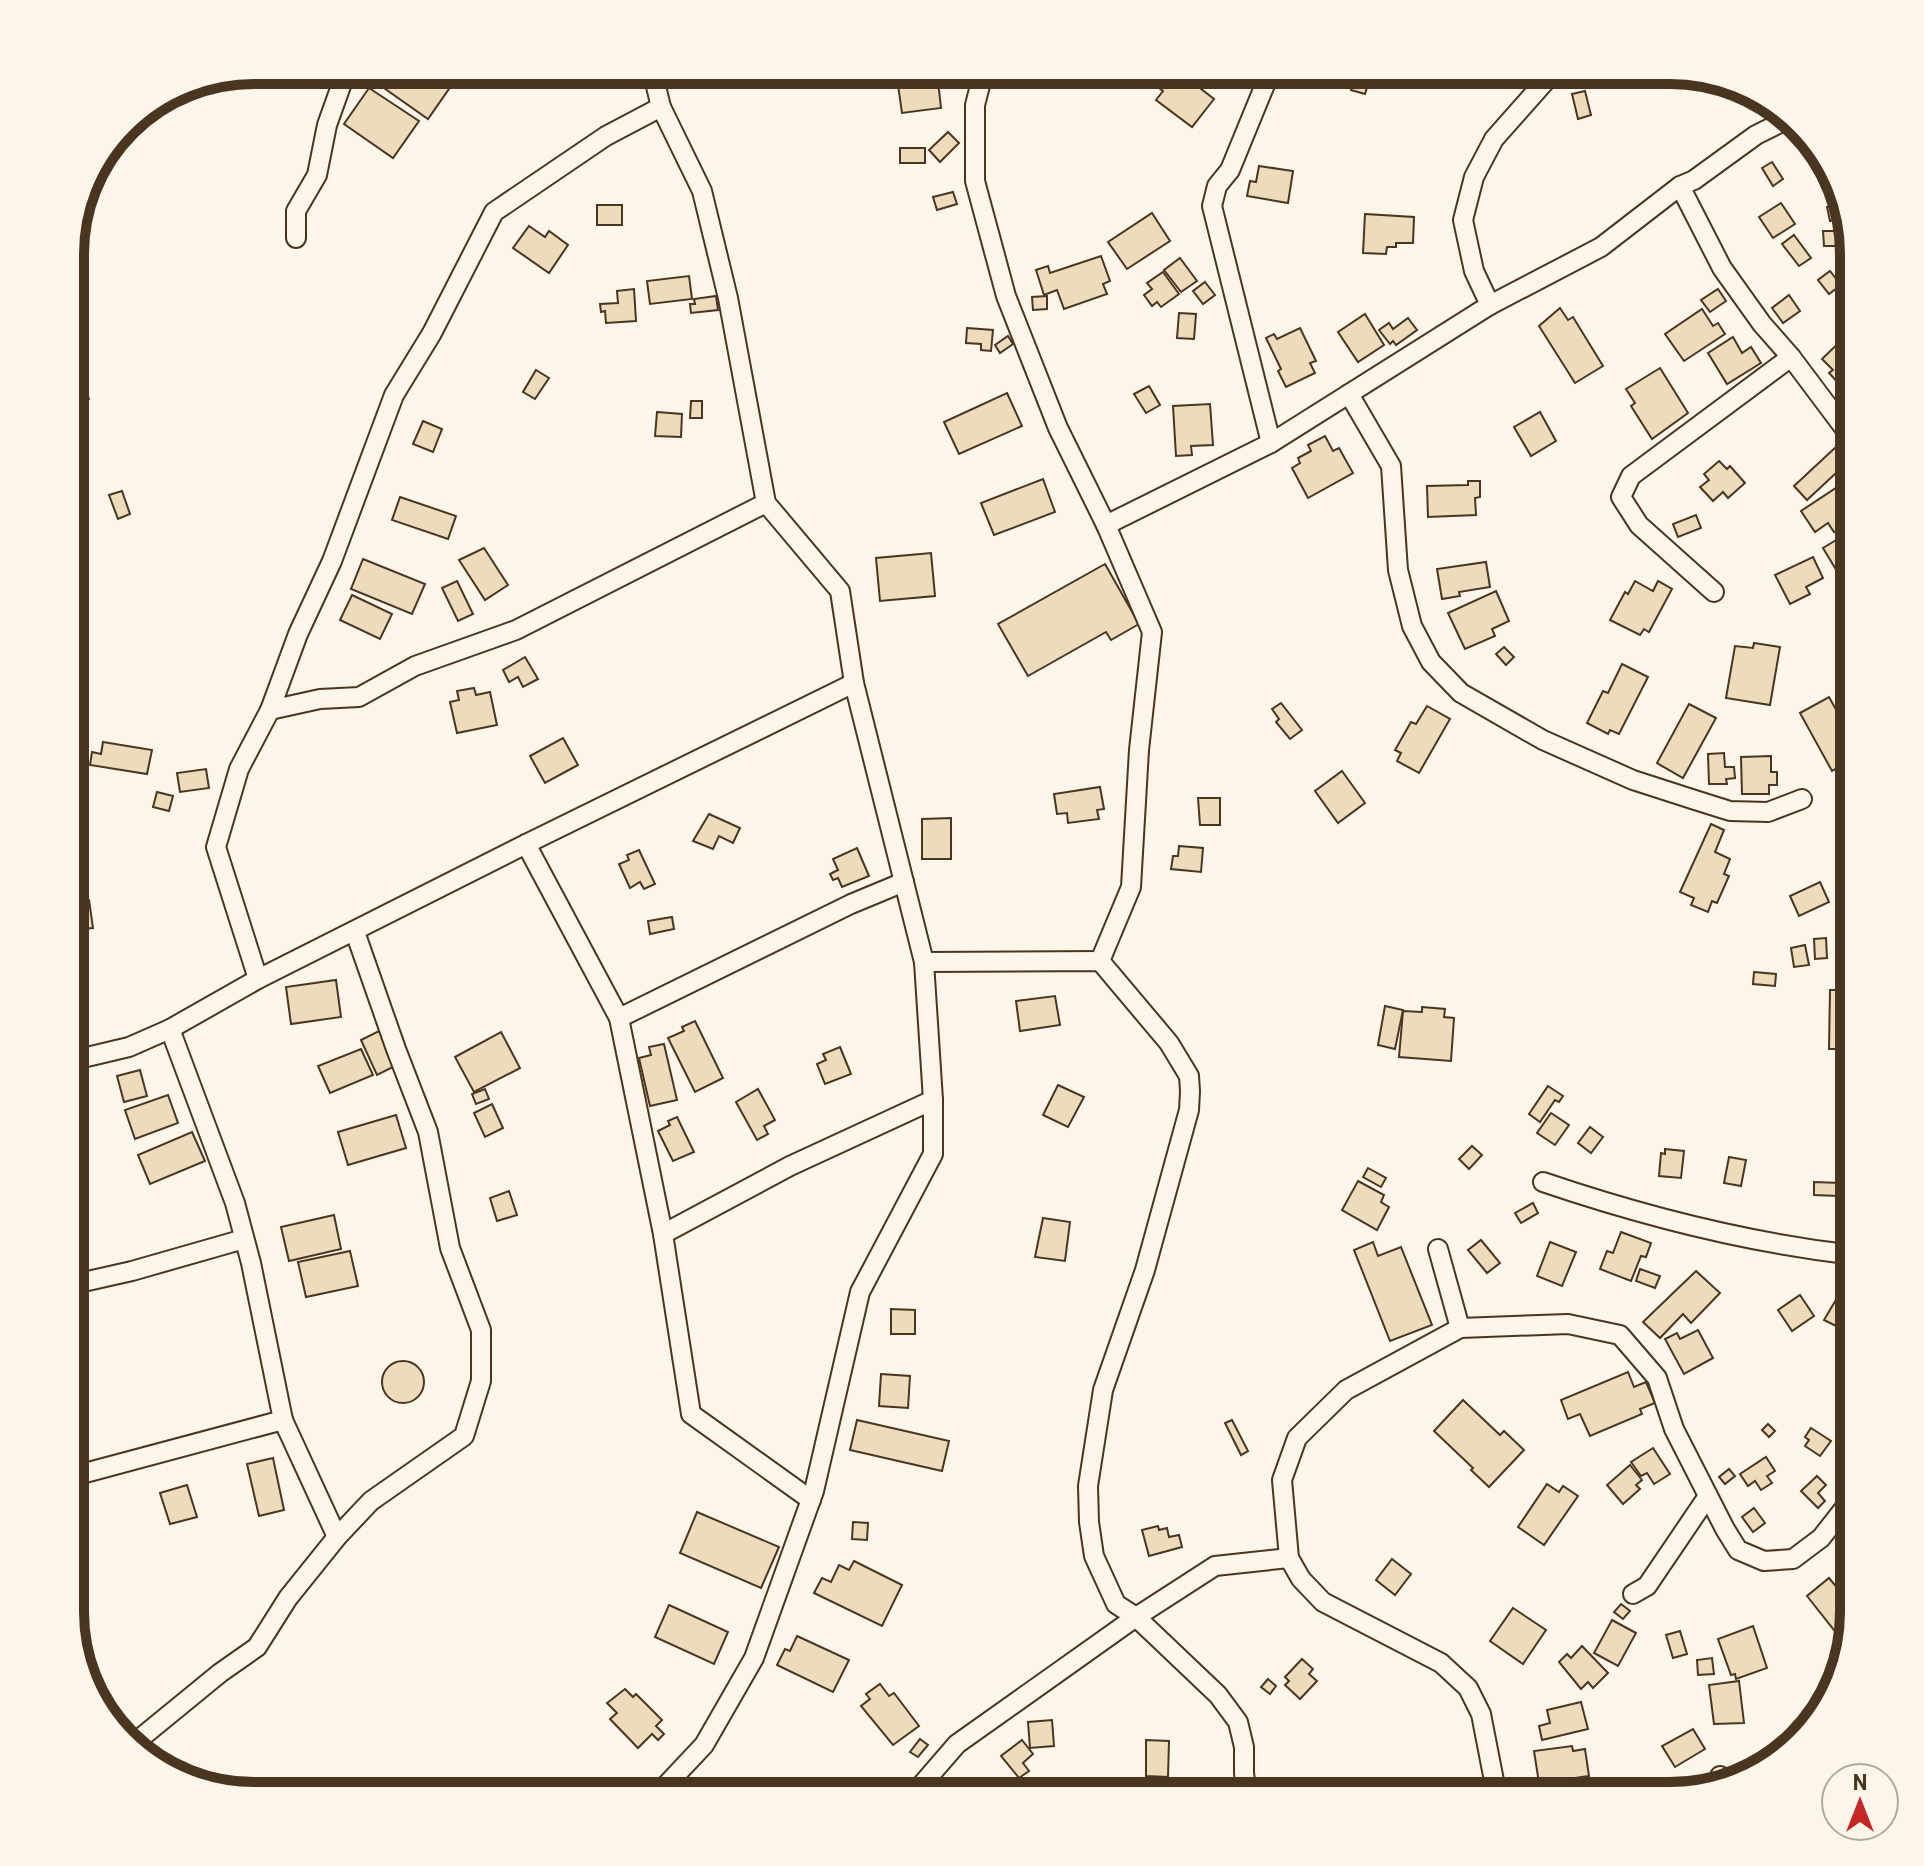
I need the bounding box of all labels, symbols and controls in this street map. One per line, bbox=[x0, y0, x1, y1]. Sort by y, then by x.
north arrow bbox=[1820, 1762, 1900, 1842]
text: N bbox=[1853, 1768, 1867, 1794]

